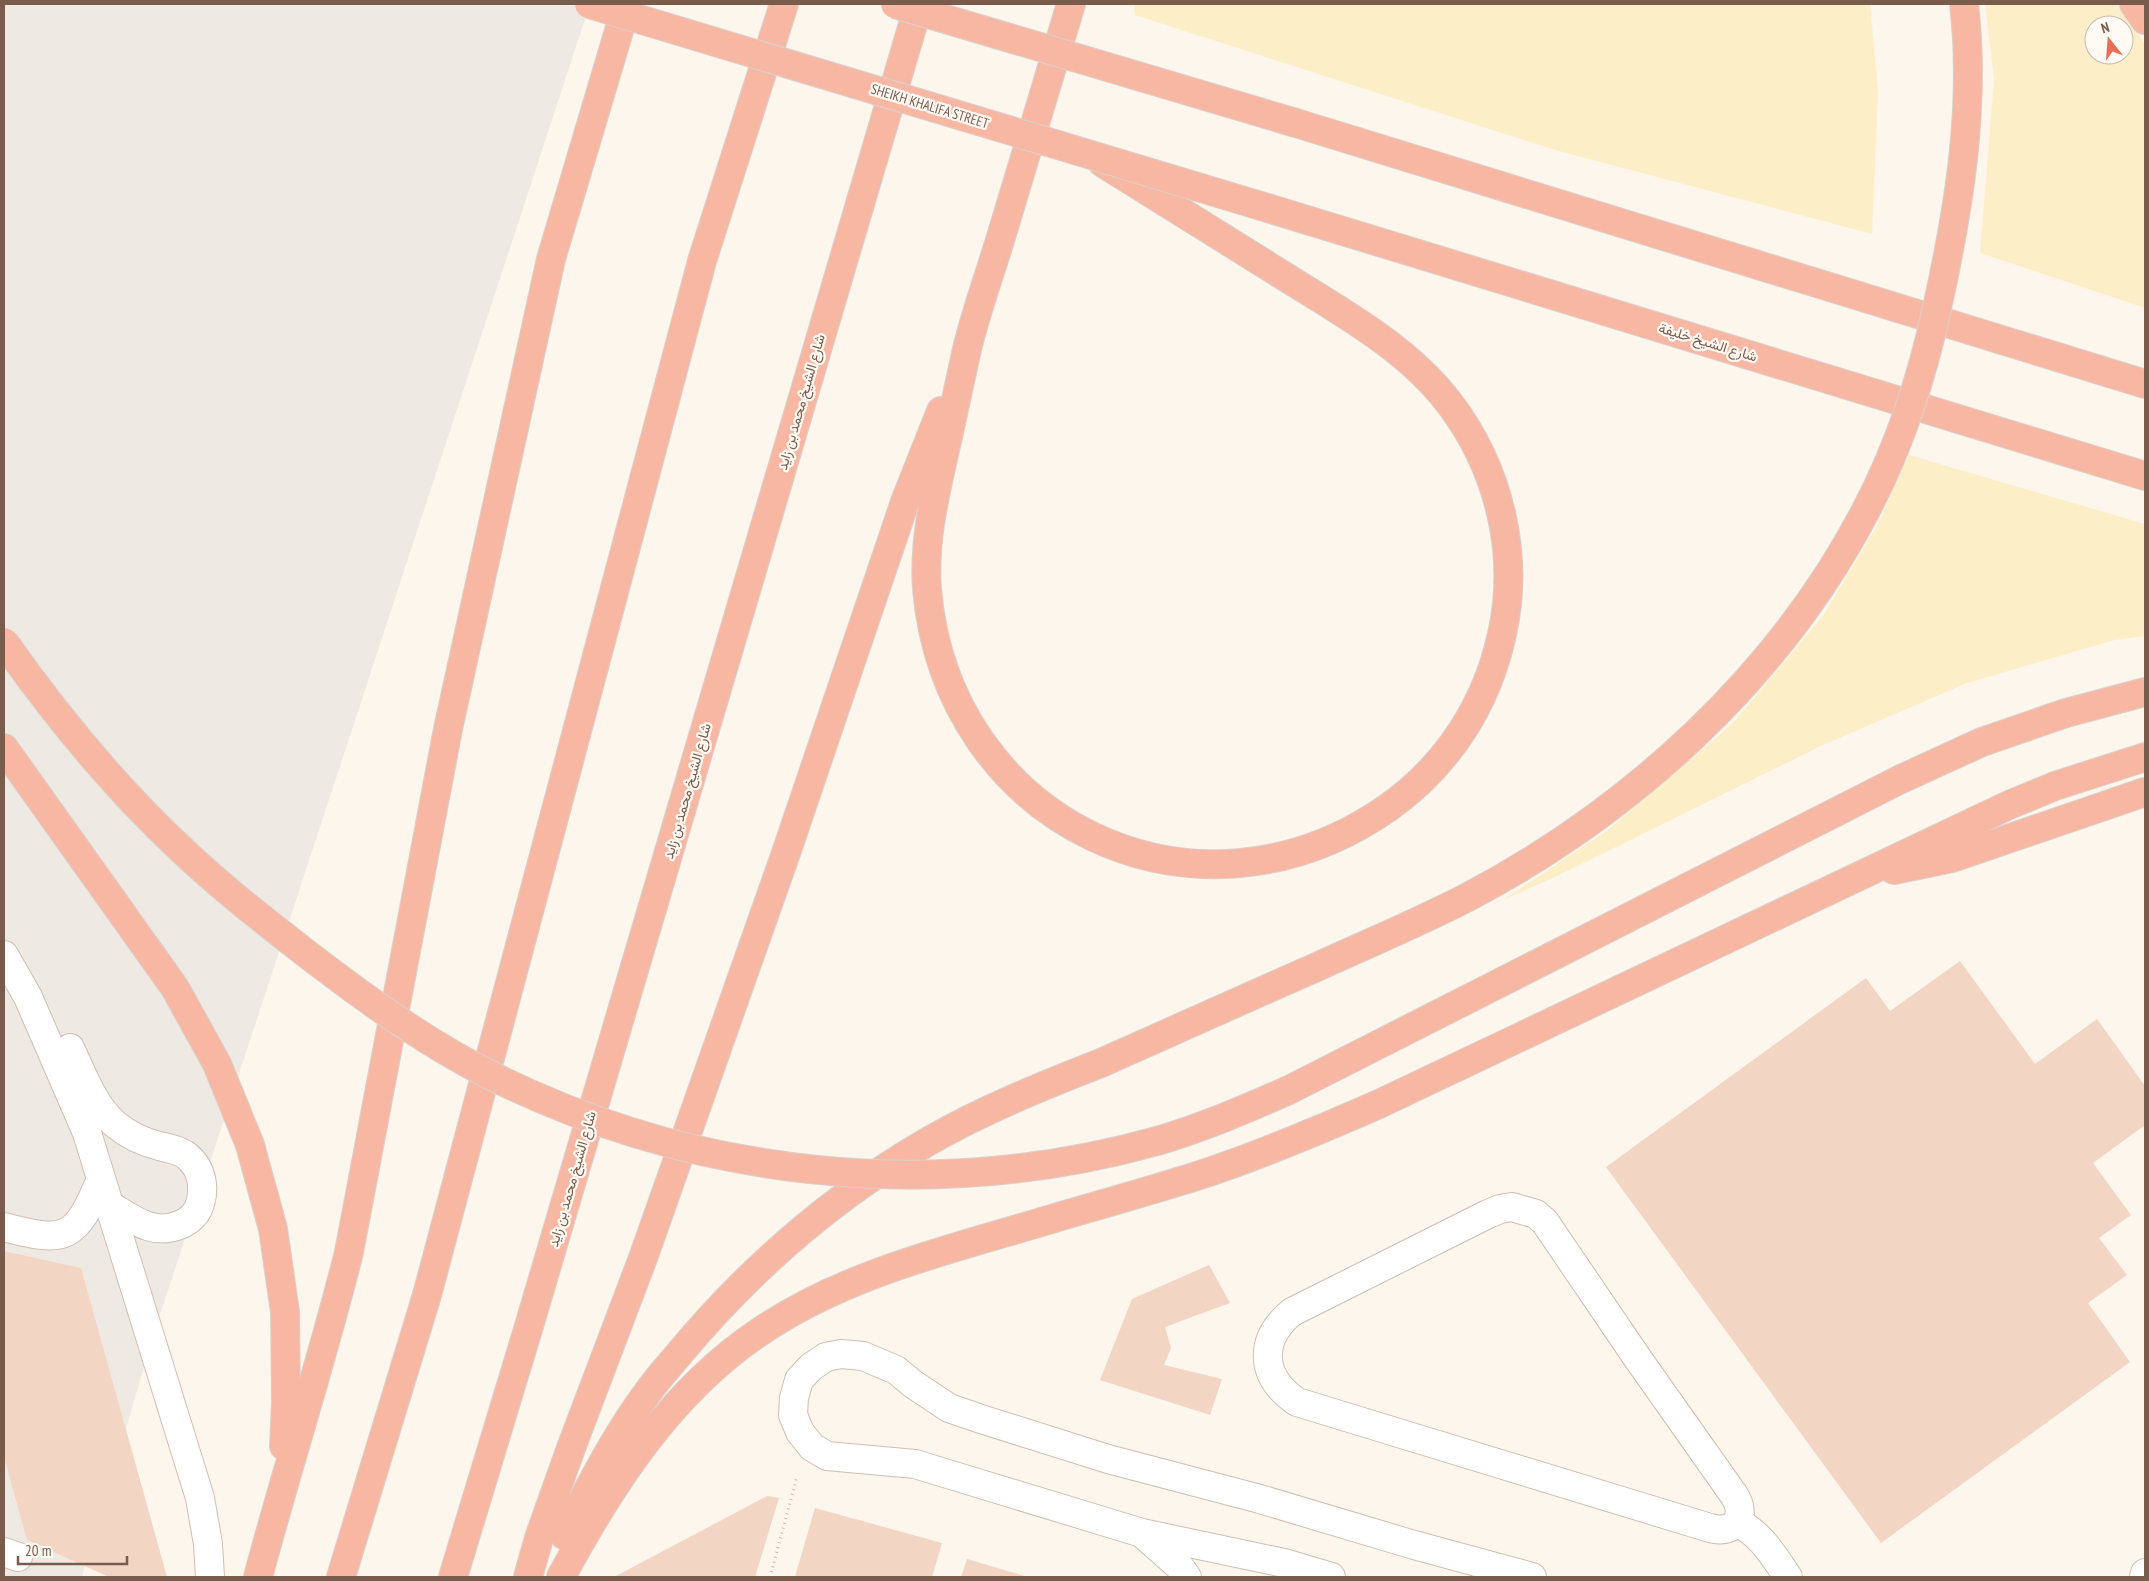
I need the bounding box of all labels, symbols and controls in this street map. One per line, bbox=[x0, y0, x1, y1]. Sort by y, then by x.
north arrow bbox=[2084, 15, 2134, 65]
text: N bbox=[2099, 18, 2111, 37]
street label: SHEIKH KHALIFA STREET bbox=[869, 80, 992, 133]
street label: شارع الشيخ خليفة bbox=[1656, 319, 1759, 367]
street label: شارع الشيخ محمد بن زايد bbox=[773, 332, 831, 472]
street label: شارع الشيخ محمد بن زايد bbox=[659, 721, 717, 861]
street label: شارع الشيخ محمد بن زايد bbox=[544, 1109, 602, 1249]
scale bar bbox=[18, 1534, 126, 1566]
text: 20 m bbox=[25, 1541, 51, 1560]

